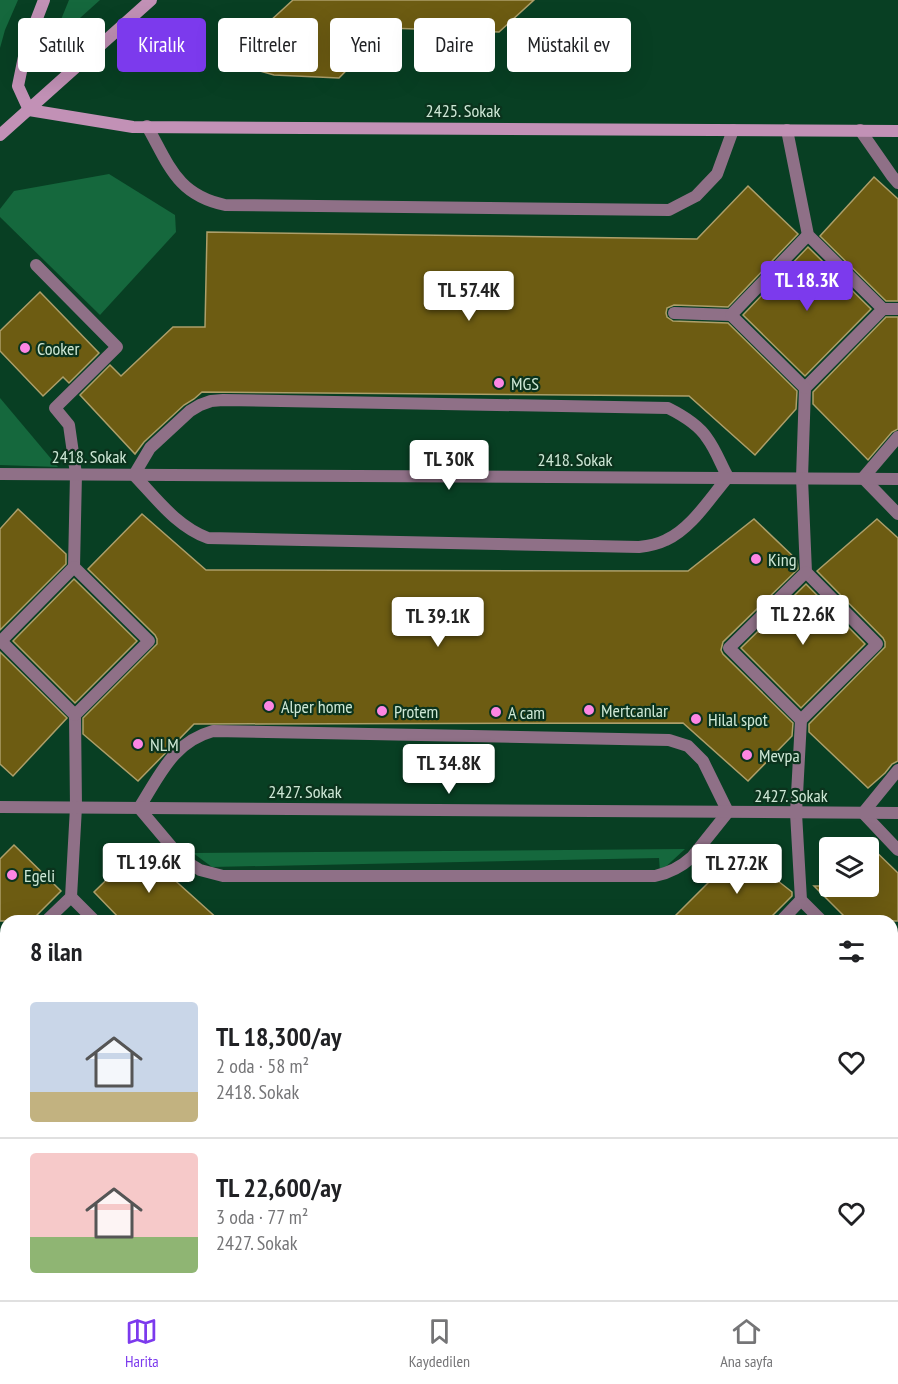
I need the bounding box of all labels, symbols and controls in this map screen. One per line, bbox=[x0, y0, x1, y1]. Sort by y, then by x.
chip: Satılık bbox=[18, 18, 105, 72]
chip: Kiralık bbox=[117, 18, 206, 72]
chip: Filtreler bbox=[218, 18, 318, 72]
chip: Yeni bbox=[330, 18, 402, 72]
chip: Daire bbox=[414, 18, 495, 72]
chip: Müstakil ev bbox=[507, 18, 631, 72]
street label: 2425. Sokak bbox=[426, 99, 500, 122]
pin: TL 18.3K bbox=[745, 261, 869, 312]
text: TL 18.3K bbox=[775, 267, 839, 293]
pin: TL 57.4K bbox=[407, 271, 531, 322]
text: TL 57.4K bbox=[438, 277, 500, 303]
place label: Cooker bbox=[37, 337, 80, 360]
marker: Cooker bbox=[18, 341, 32, 355]
place label: MGS bbox=[511, 372, 539, 395]
marker: MGS bbox=[492, 376, 506, 390]
pin: TL 30K bbox=[400, 440, 498, 491]
street label: 2418. Sokak bbox=[52, 445, 126, 468]
text: TL 30K bbox=[424, 446, 474, 472]
street label: 2418. Sokak bbox=[538, 448, 612, 471]
place label: King bbox=[768, 548, 796, 571]
marker: King bbox=[749, 552, 763, 566]
pin: TL 22.6K bbox=[741, 595, 865, 646]
pin: TL 39.1K bbox=[376, 597, 500, 648]
text: TL 22.6K bbox=[771, 601, 835, 627]
text: TL 39.1K bbox=[406, 603, 470, 629]
place label: Alper home bbox=[281, 695, 353, 718]
marker: Alper home bbox=[262, 699, 276, 713]
place label: Mertcanlar bbox=[601, 699, 668, 722]
place label: Protem bbox=[394, 700, 438, 723]
place label: A cam bbox=[508, 701, 545, 724]
marker: Mertcanlar bbox=[582, 703, 596, 717]
marker: Protem bbox=[375, 704, 389, 718]
marker: A cam bbox=[489, 705, 503, 719]
place label: Hilal spot bbox=[708, 708, 768, 731]
marker: Hilal spot bbox=[689, 712, 703, 726]
place label: NLM bbox=[150, 733, 179, 756]
marker: NLM bbox=[131, 737, 145, 751]
pin: TL 34.8K bbox=[387, 744, 511, 795]
place label: Mevpa bbox=[759, 744, 800, 767]
marker: Mevpa bbox=[740, 748, 754, 762]
text: TL 34.8K bbox=[417, 750, 481, 776]
street label: 2427. Sokak bbox=[268, 780, 342, 803]
street label: 2427. Sokak bbox=[754, 784, 828, 807]
map controls bbox=[819, 837, 879, 897]
button: layers bbox=[819, 837, 879, 897]
pin: TL 19.6K bbox=[87, 843, 211, 894]
pin: TL 27.2K bbox=[675, 844, 799, 895]
text: TL 19.6K bbox=[117, 849, 181, 875]
text: TL 27.2K bbox=[706, 850, 768, 876]
place label: Egeli bbox=[24, 864, 55, 887]
marker: Egeli bbox=[5, 868, 19, 882]
text: 8 ilan bbox=[30, 935, 82, 968]
icon: filters bbox=[835, 935, 868, 968]
text: TL 18,300/ay bbox=[216, 1020, 342, 1053]
icon: home bbox=[78, 1026, 150, 1098]
icon: heart bbox=[835, 1046, 868, 1079]
text: 2 oda · 58 m² bbox=[216, 1053, 309, 1079]
text: 2418. Sokak bbox=[216, 1079, 299, 1105]
text: TL 22,600/ay bbox=[216, 1171, 342, 1204]
icon: home bbox=[78, 1177, 150, 1249]
icon: heart bbox=[835, 1197, 868, 1230]
text: 3 oda · 77 m² bbox=[216, 1204, 308, 1230]
text: 2427. Sokak bbox=[216, 1230, 297, 1256]
tab: Harita bbox=[125, 1315, 159, 1371]
tab: Kaydedilen bbox=[409, 1315, 470, 1371]
tab: Ana sayfa bbox=[720, 1315, 773, 1371]

